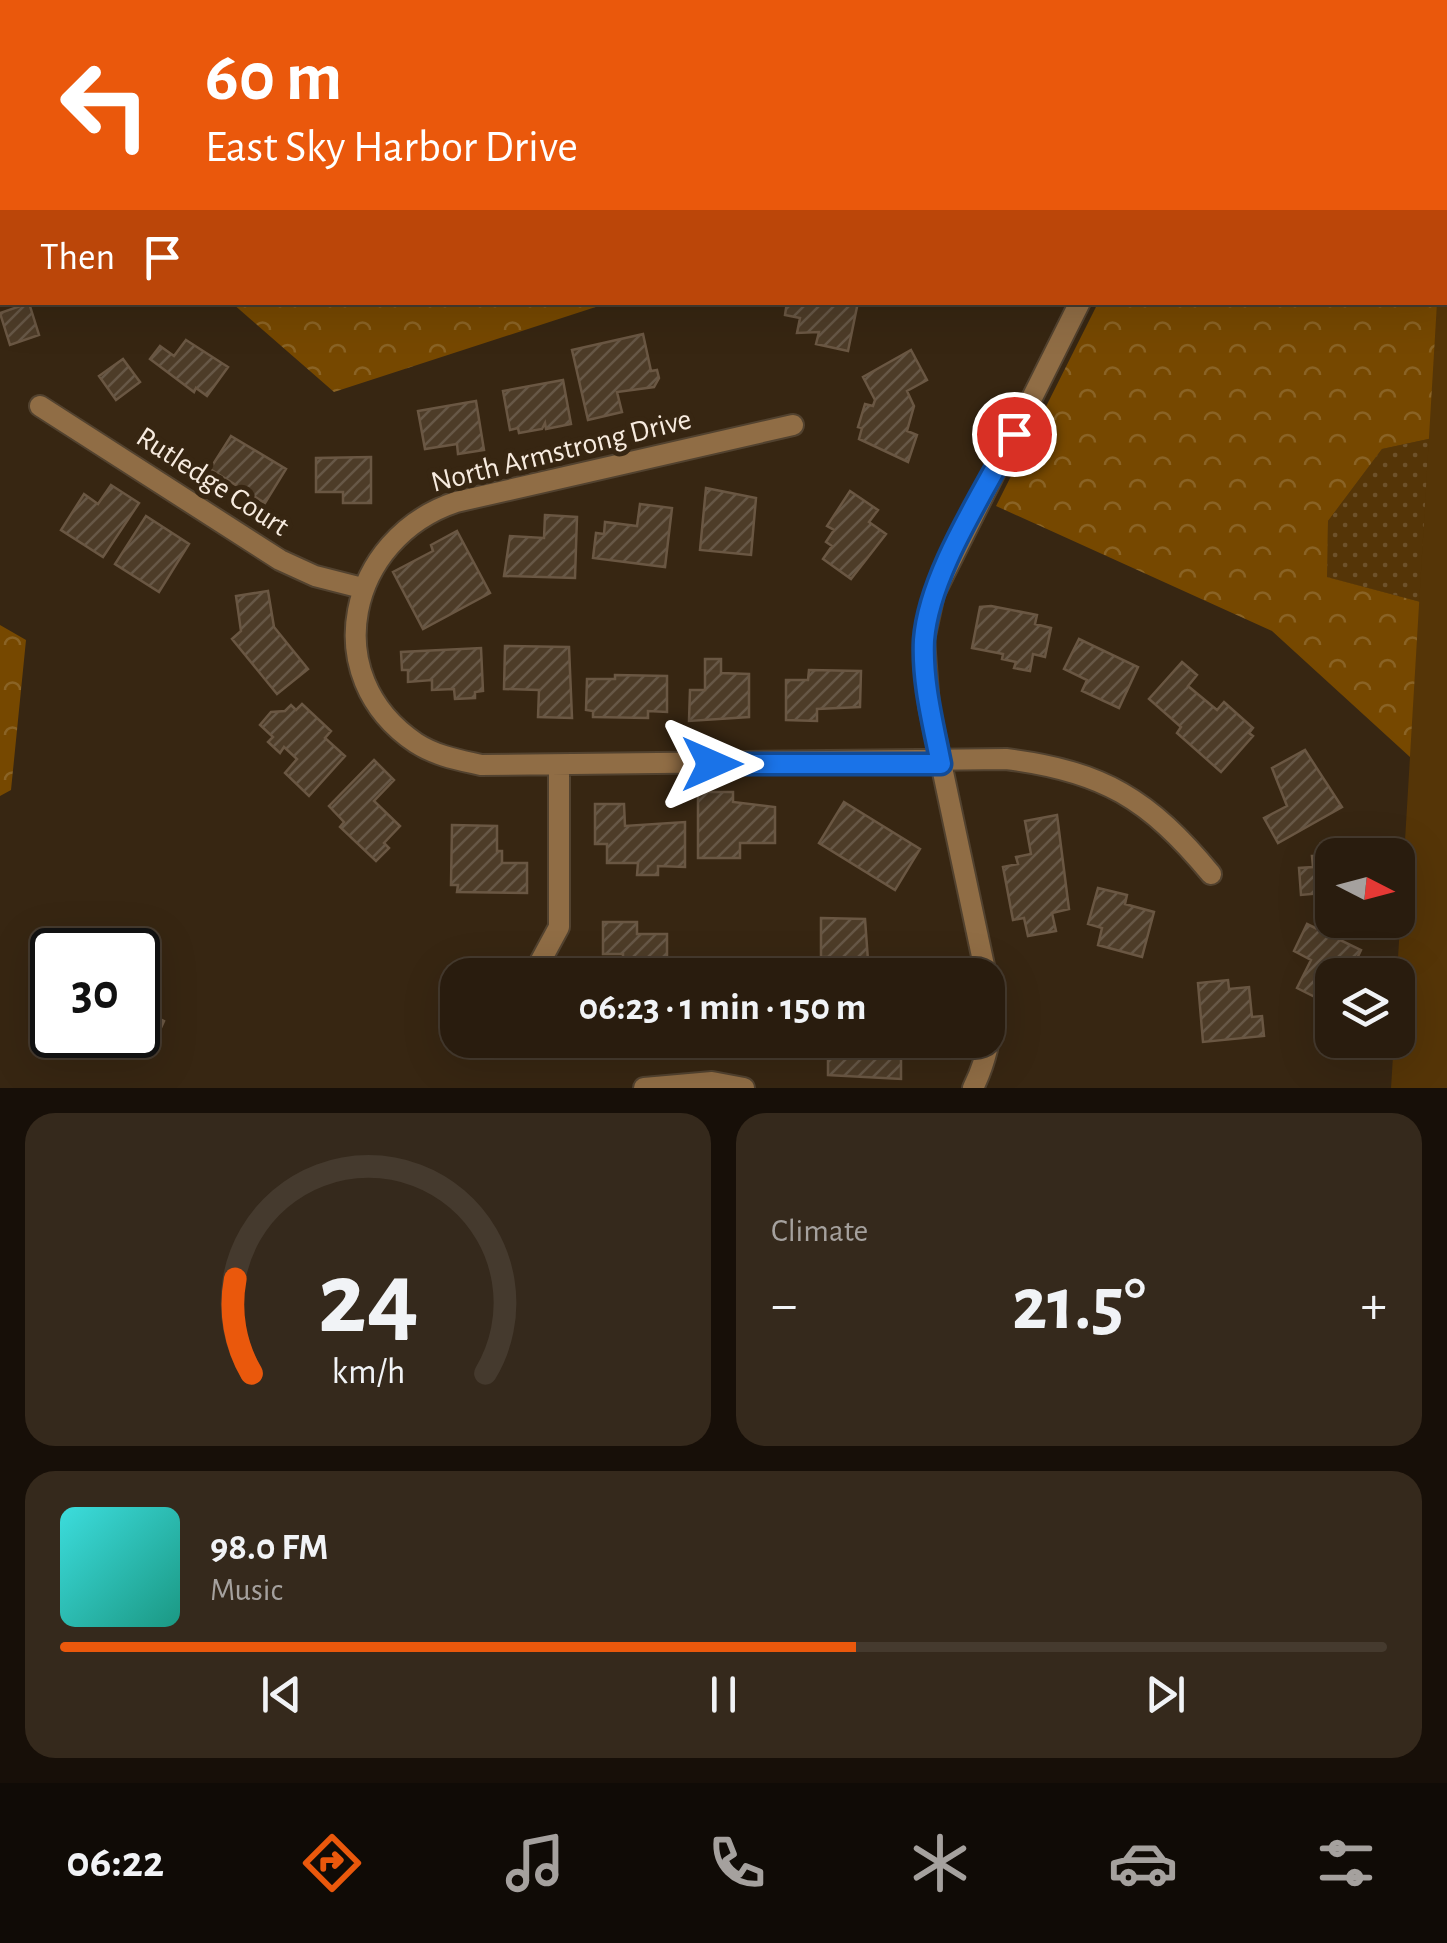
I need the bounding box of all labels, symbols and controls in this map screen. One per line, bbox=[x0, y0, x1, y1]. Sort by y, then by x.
icon: left bbox=[40, 40, 170, 170]
text: 60 m bbox=[205, 43, 342, 113]
text: East Sky Harbor Drive bbox=[205, 125, 578, 170]
icon: arrive bbox=[135, 230, 190, 285]
text: Then bbox=[40, 239, 115, 277]
pin bbox=[972, 392, 1057, 477]
street label: North Armstrong Drive bbox=[428, 404, 694, 498]
icon: arrive bbox=[987, 407, 1042, 462]
street label: Rutledge Court bbox=[131, 422, 294, 542]
position arrow bbox=[660, 712, 764, 816]
north arrow bbox=[1315, 838, 1415, 938]
map controls bbox=[1315, 838, 1415, 1058]
speed limit sign: 30 bbox=[30, 928, 160, 1058]
button: layers bbox=[1315, 958, 1415, 1058]
text: 06:23 · 1 min · 150 m bbox=[579, 989, 866, 1027]
text: Climate bbox=[771, 1215, 868, 1247]
text: 24 bbox=[317, 1248, 419, 1352]
text: 21.5° bbox=[1012, 1268, 1146, 1343]
text: − bbox=[771, 1278, 797, 1333]
text: + bbox=[1361, 1278, 1387, 1333]
text: km/h bbox=[331, 1354, 405, 1390]
text: 98.0 FM bbox=[210, 1529, 329, 1567]
text: Music bbox=[210, 1574, 283, 1606]
icon: previous bbox=[254, 1667, 309, 1722]
icon: pause bbox=[696, 1667, 751, 1722]
icon: next bbox=[1138, 1667, 1193, 1722]
icon: directions bbox=[297, 1828, 367, 1898]
icon: music bbox=[500, 1828, 570, 1898]
icon: phone bbox=[702, 1828, 772, 1898]
icon: climate bbox=[905, 1828, 975, 1898]
icon: car bbox=[1108, 1828, 1178, 1898]
icon: filters bbox=[1311, 1828, 1381, 1898]
text: 06:22 bbox=[66, 1840, 164, 1885]

